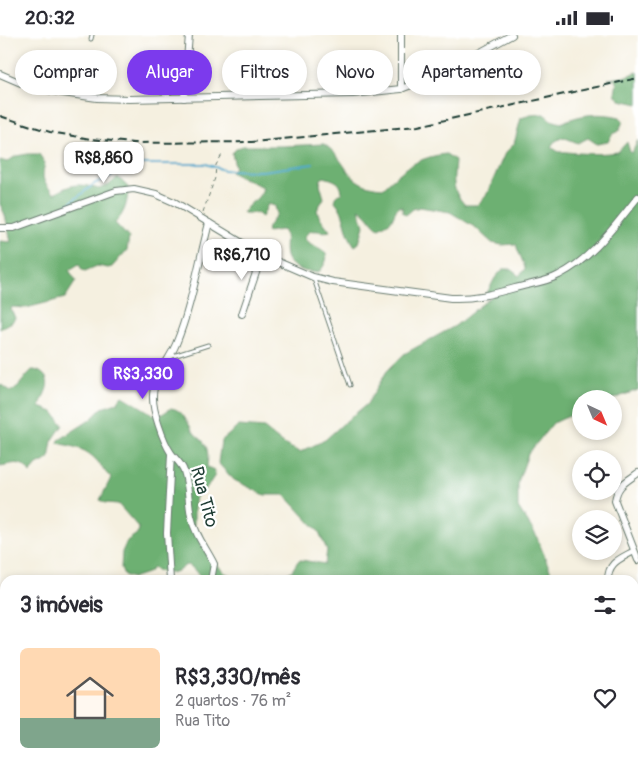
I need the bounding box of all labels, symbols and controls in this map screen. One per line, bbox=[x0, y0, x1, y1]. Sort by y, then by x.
text: 20:32 bbox=[25, 6, 75, 30]
chip: Comprar bbox=[15, 50, 117, 95]
chip: Alugar bbox=[127, 50, 212, 95]
chip: Filtros bbox=[222, 50, 307, 95]
chip: Novo bbox=[317, 50, 393, 95]
chip: Apartamento bbox=[403, 50, 541, 95]
pin: R$8,860 bbox=[58, 141, 150, 184]
text: R$8,860 bbox=[75, 148, 133, 168]
pin: R$6,710 bbox=[196, 239, 288, 281]
text: R$6,710 bbox=[214, 245, 270, 265]
pin: R$3,330 bbox=[97, 357, 189, 400]
text: R$3,330 bbox=[113, 364, 173, 384]
north arrow bbox=[572, 390, 622, 440]
map controls bbox=[572, 390, 622, 560]
button: locate bbox=[572, 450, 622, 500]
street label: Rua Tito bbox=[185, 464, 223, 530]
button: layers bbox=[572, 510, 622, 560]
icon: filters bbox=[591, 591, 619, 619]
text: 3 imóveis bbox=[20, 592, 103, 619]
text: R$3,330/mês bbox=[175, 664, 300, 691]
icon: home bbox=[60, 668, 120, 728]
icon: heart bbox=[591, 684, 619, 712]
text: 2 quartos · 76 m² bbox=[175, 691, 291, 711]
text: Rua Tito bbox=[175, 711, 230, 731]

